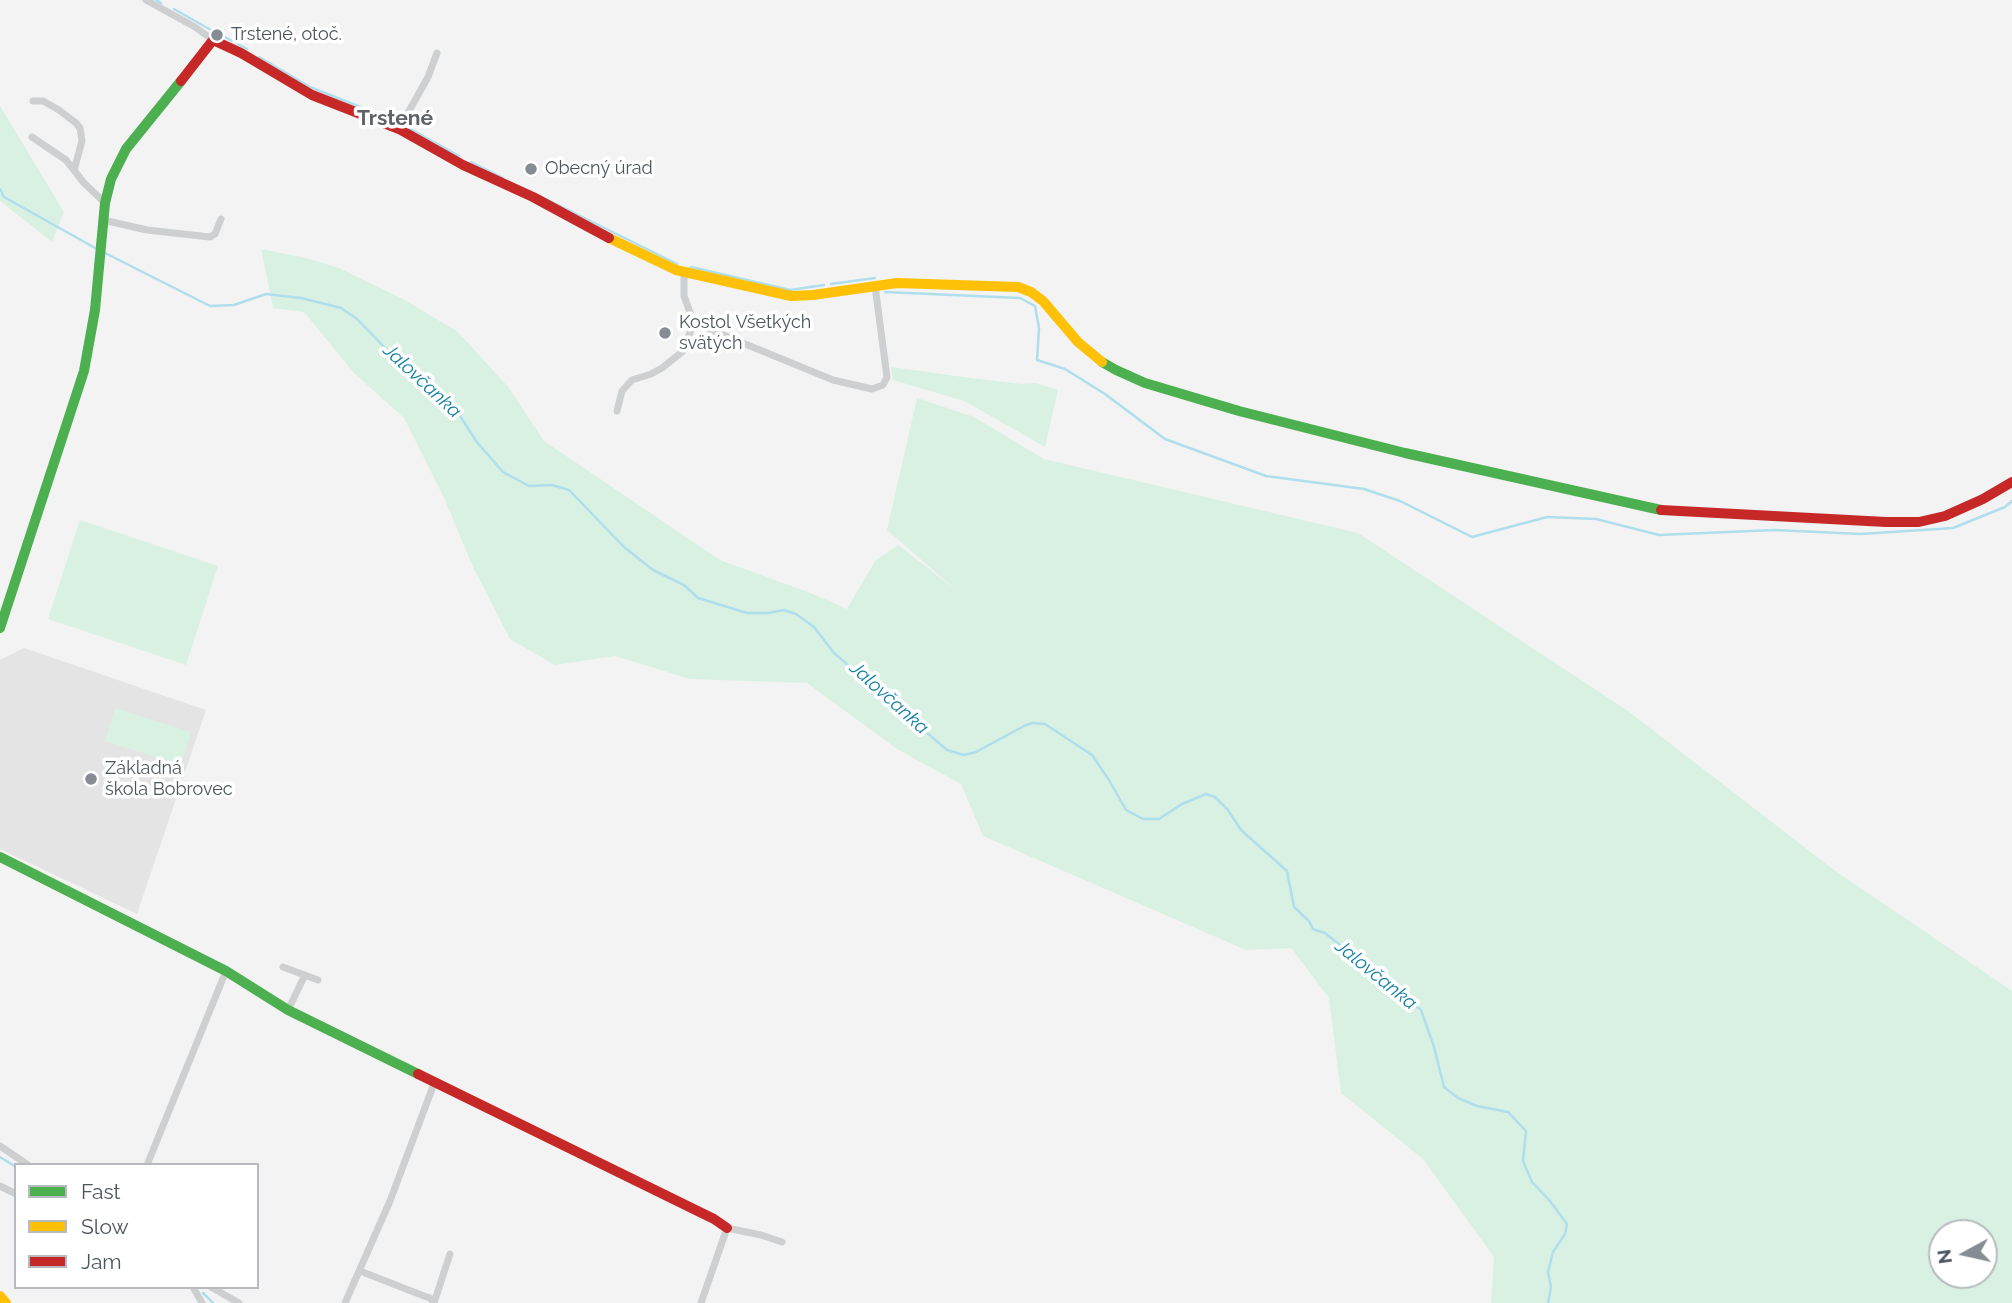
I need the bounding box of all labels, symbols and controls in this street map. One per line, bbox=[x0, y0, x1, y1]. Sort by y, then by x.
place label: Trstené, otoč. bbox=[231, 24, 342, 46]
marker: Trstené, otoč. bbox=[209, 27, 225, 43]
district label: Trstené bbox=[357, 106, 433, 132]
place label: Obecný úrad bbox=[545, 158, 653, 180]
marker: Obecný úrad bbox=[523, 161, 539, 177]
place label: Kostol Všetkých svätých bbox=[679, 312, 811, 354]
marker: Kostol Všetkých svätých bbox=[657, 325, 673, 341]
water label: Jalovčanka bbox=[378, 339, 466, 423]
water label: Jalovčanka bbox=[845, 657, 933, 739]
place label: Základná škola Bobrovec bbox=[105, 758, 233, 800]
marker: Základná škola Bobrovec bbox=[83, 771, 99, 787]
water label: Jalovčanka bbox=[1331, 935, 1421, 1015]
legend bbox=[14, 1163, 259, 1289]
text: Fast bbox=[81, 1179, 121, 1204]
text: Slow bbox=[81, 1214, 129, 1239]
north arrow bbox=[1928, 1219, 1998, 1289]
text: N bbox=[1932, 1248, 1956, 1265]
text: Jam bbox=[81, 1249, 122, 1274]

